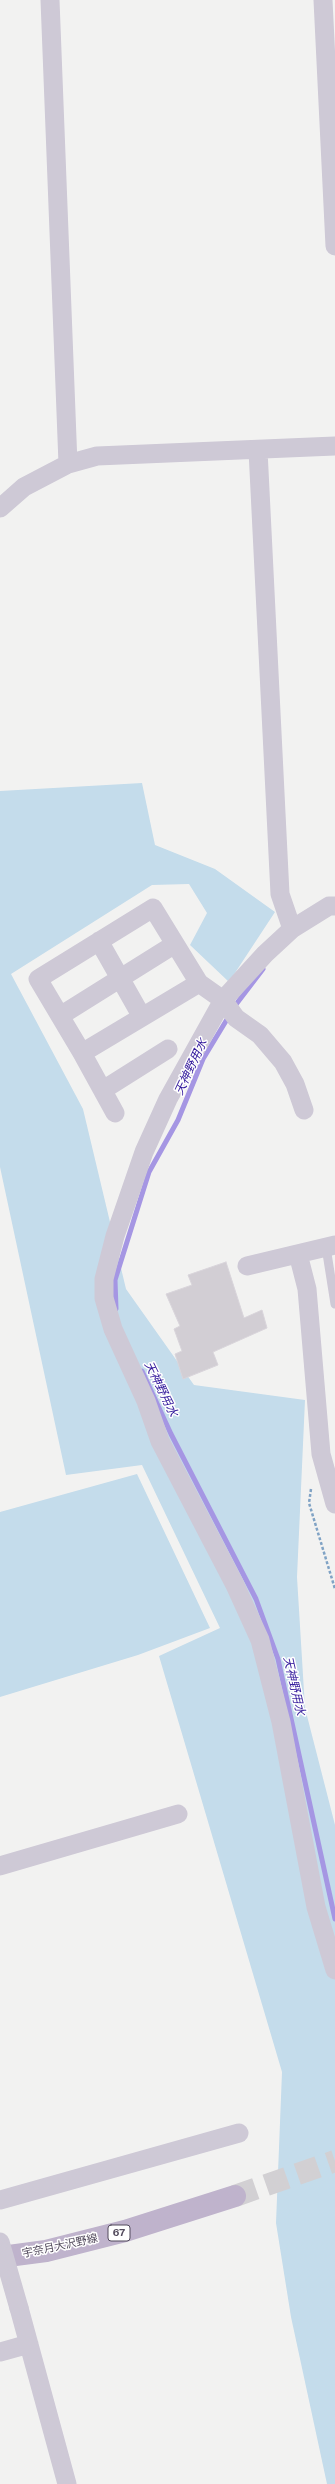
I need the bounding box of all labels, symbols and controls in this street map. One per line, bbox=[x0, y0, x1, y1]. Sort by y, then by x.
water label: 天神野用水 bbox=[172, 1037, 210, 1097]
water label: 天神野用水 bbox=[141, 1359, 181, 1419]
water label: 天神野用水 bbox=[280, 1655, 308, 1717]
road number: 67 bbox=[108, 2225, 130, 2241]
street label: 宇奈月大沢野線 bbox=[21, 2232, 99, 2260]

